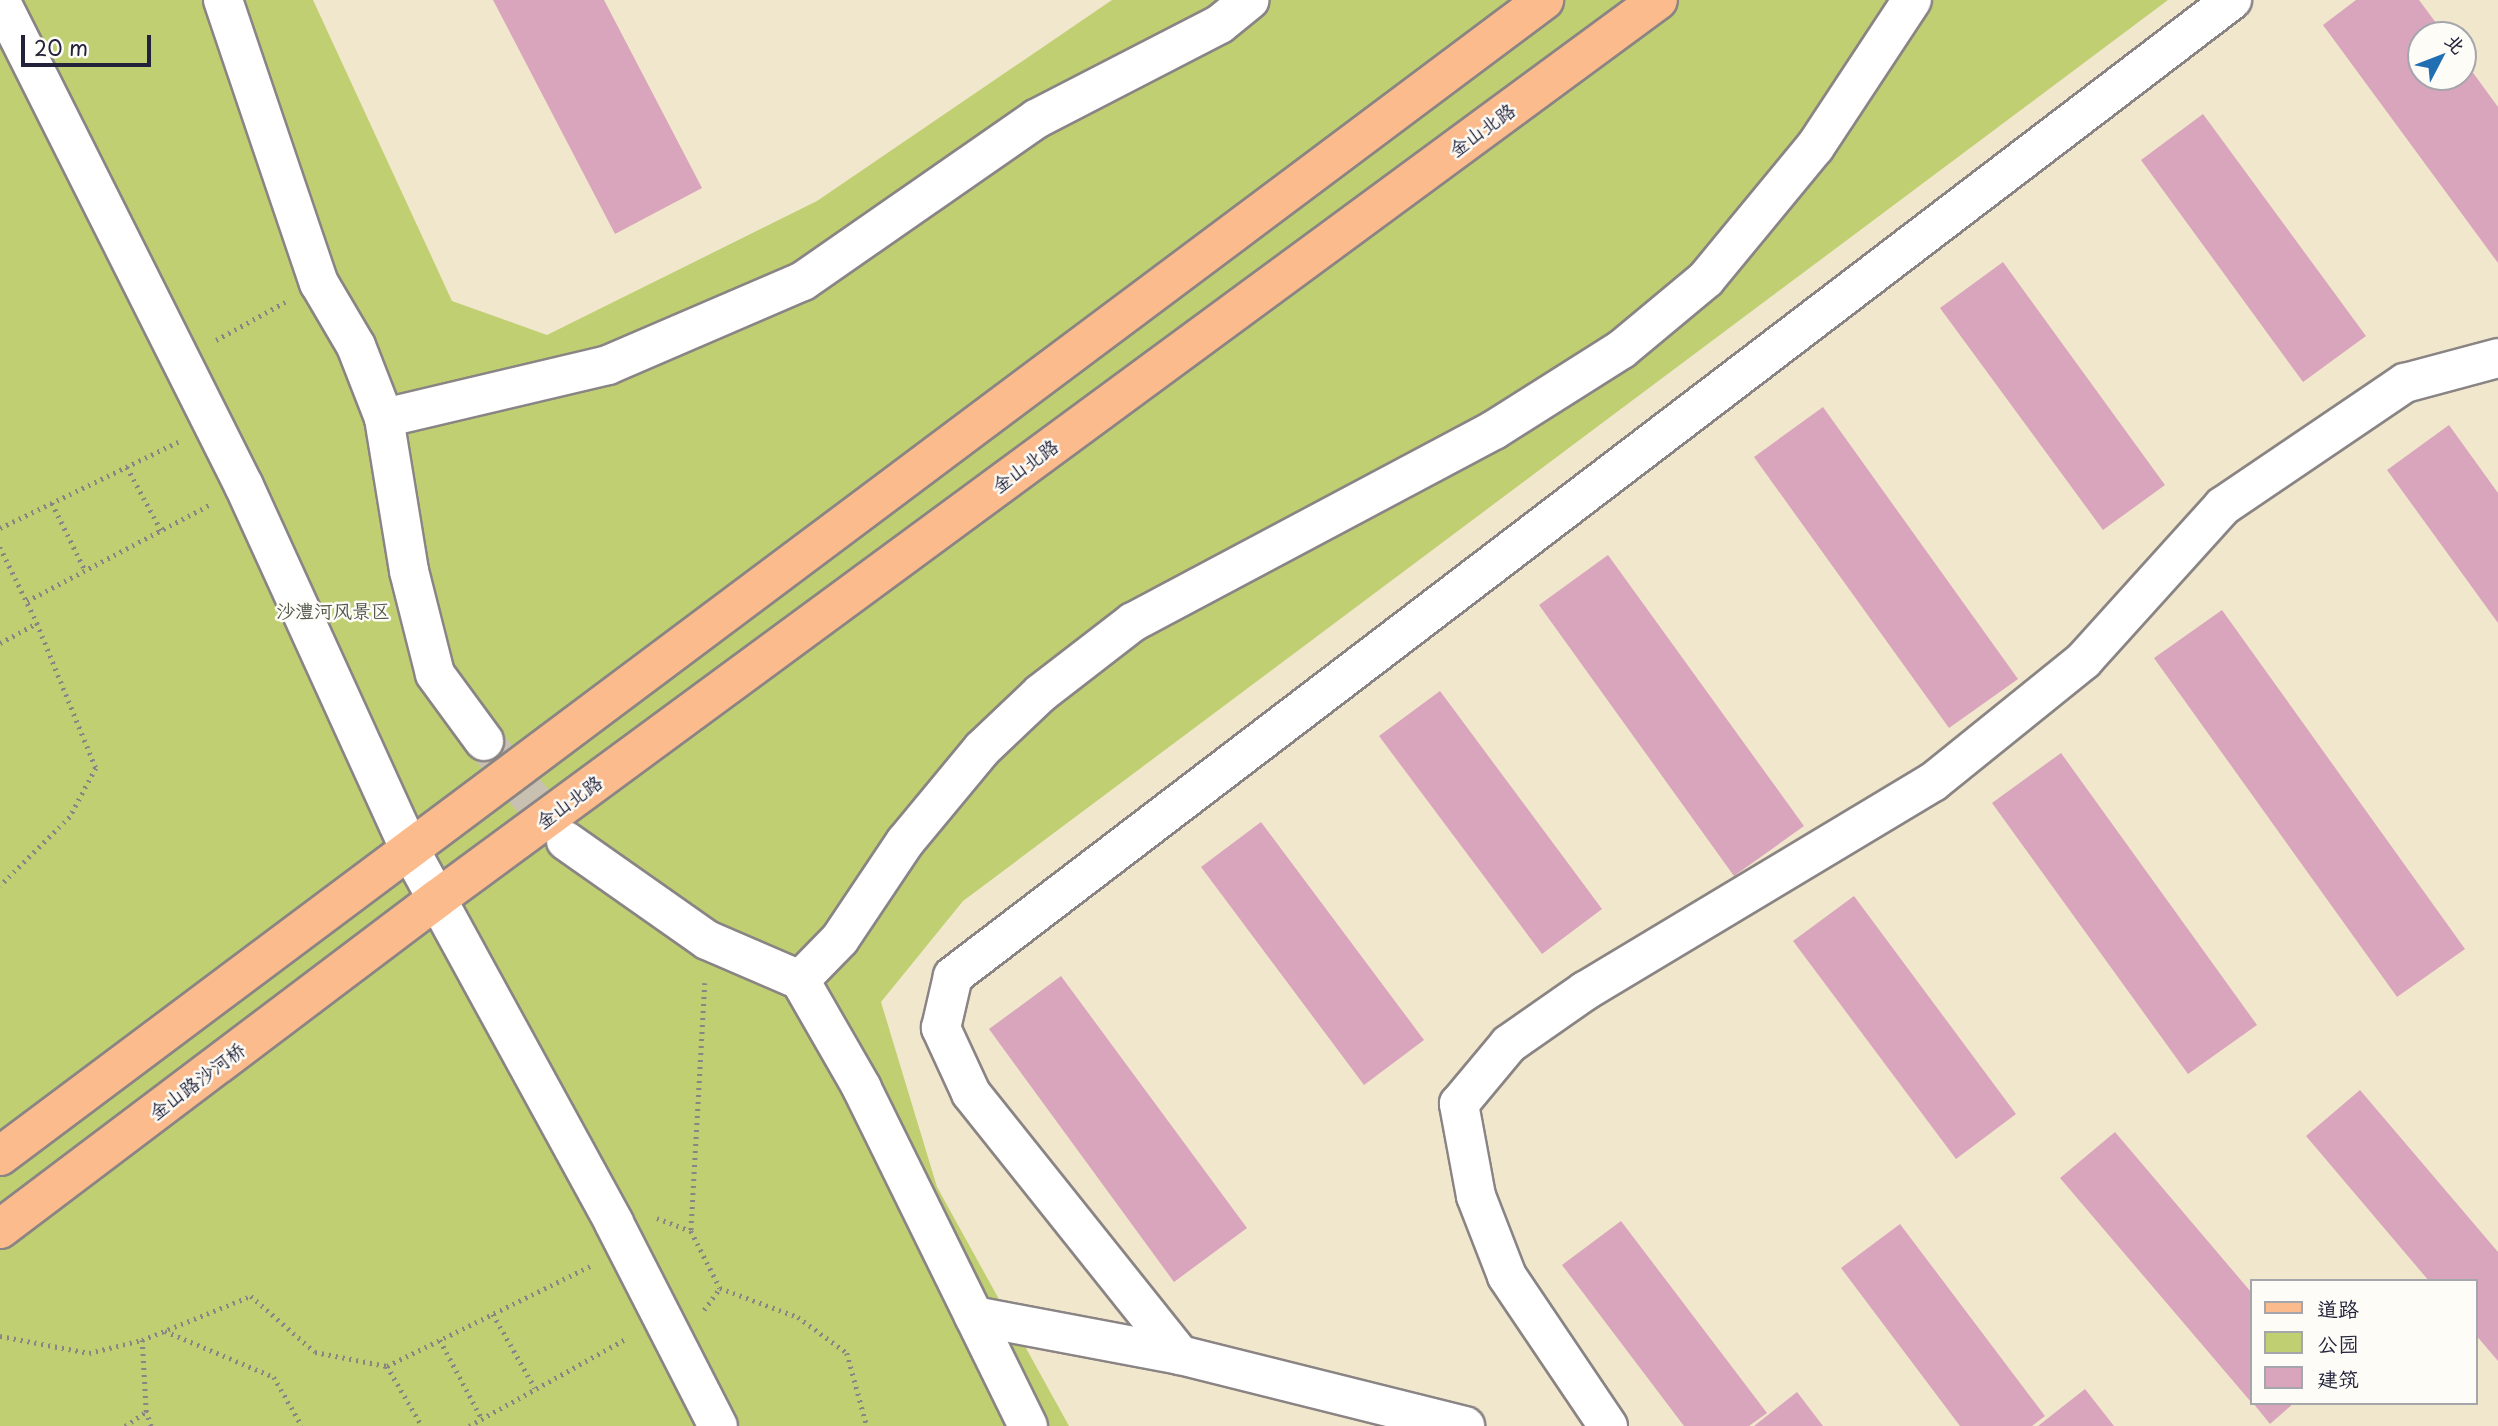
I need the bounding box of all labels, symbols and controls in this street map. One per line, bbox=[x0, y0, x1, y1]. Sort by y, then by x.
scale bar bbox=[24, 21, 154, 65]
north arrow bbox=[2407, 21, 2477, 91]
text: 北 bbox=[2439, 27, 2473, 60]
text: 20 m bbox=[34, 31, 88, 63]
street label: 金山北路 bbox=[1445, 98, 1519, 162]
street label: 金山北路 bbox=[988, 434, 1062, 498]
park label: 沙澧河风景区 bbox=[276, 600, 390, 622]
street label: 金山北路 bbox=[532, 770, 606, 834]
street label: 金山路沙河桥 bbox=[145, 1038, 249, 1124]
legend bbox=[2250, 1279, 2477, 1405]
text: 道路 bbox=[2317, 1292, 2359, 1324]
text: 公园 bbox=[2317, 1327, 2359, 1359]
text: 建筑 bbox=[2317, 1362, 2359, 1394]

